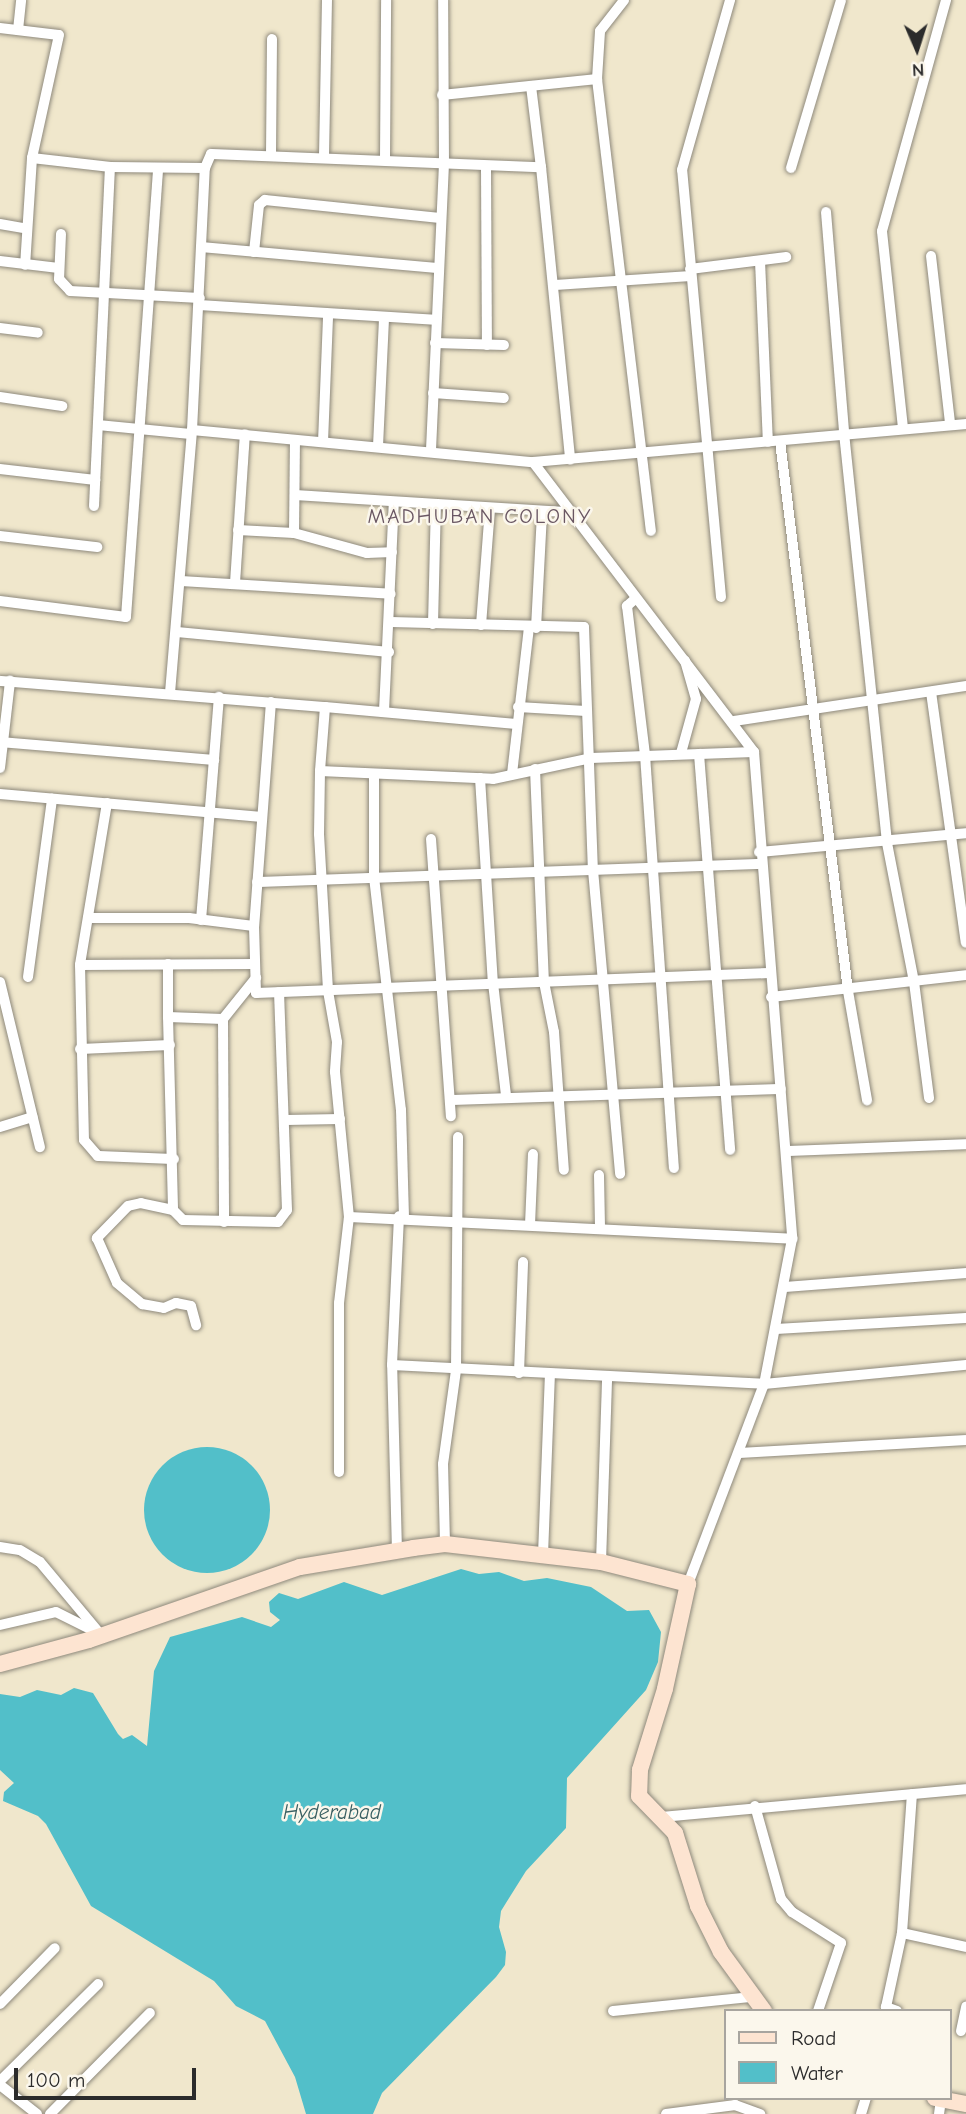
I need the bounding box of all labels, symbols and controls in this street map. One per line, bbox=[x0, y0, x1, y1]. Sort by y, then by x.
north arrow bbox=[882, 14, 952, 84]
text: N bbox=[911, 59, 925, 81]
district label: MADHUBAN COLONY bbox=[369, 503, 591, 529]
water label: Hyderabad bbox=[283, 1799, 381, 1825]
legend bbox=[724, 2009, 952, 2100]
text: Road bbox=[791, 2026, 836, 2050]
scale bar bbox=[18, 2054, 200, 2098]
text: Water bbox=[791, 2061, 843, 2085]
text: 100 m bbox=[27, 2068, 85, 2092]

